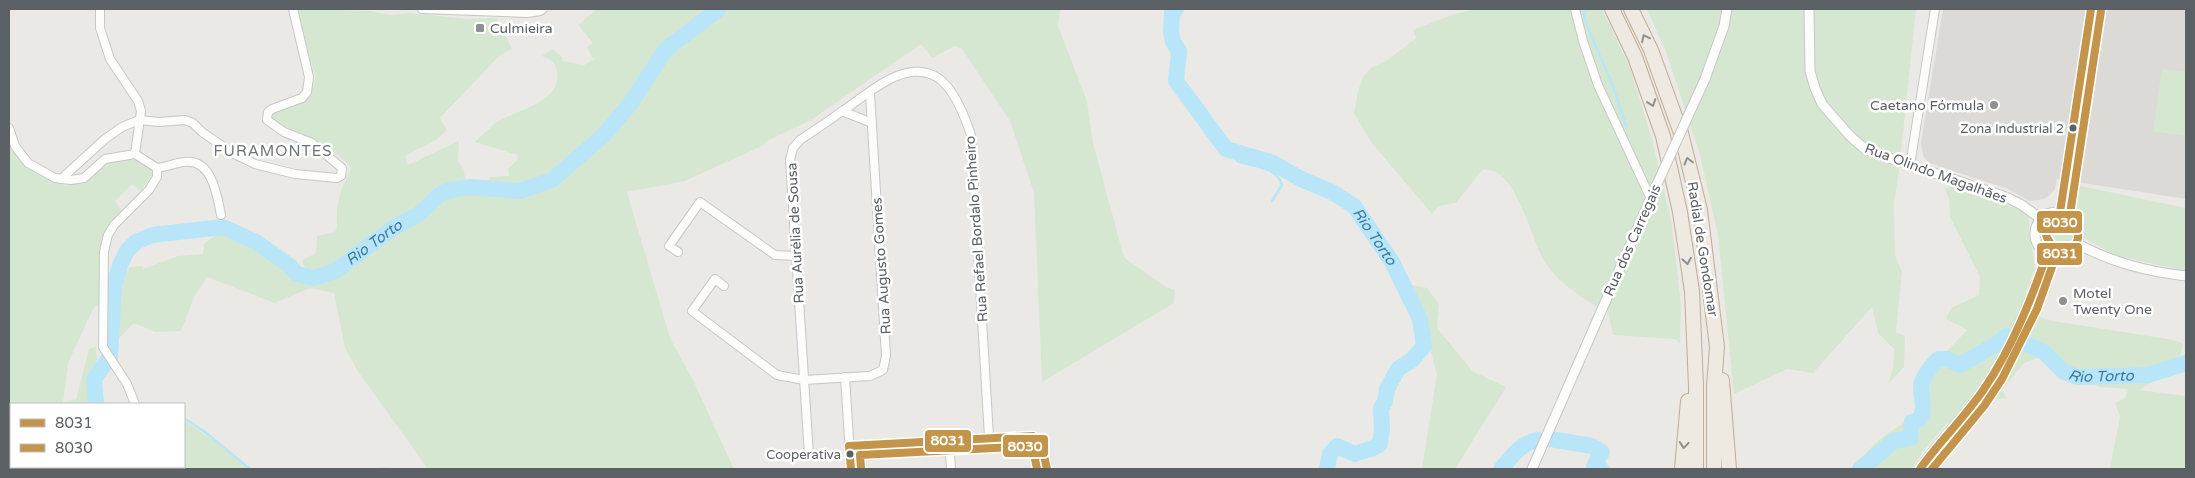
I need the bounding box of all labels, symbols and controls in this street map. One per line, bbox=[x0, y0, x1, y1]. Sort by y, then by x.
place label: Culmieira bbox=[490, 20, 553, 37]
marker: Culmieira bbox=[474, 22, 486, 34]
one-way arrow bbox=[1641, 34, 1652, 43]
place label: Caetano Fórmula bbox=[1870, 97, 1984, 114]
one-way arrow bbox=[1646, 98, 1656, 107]
marker: Caetano Fórmula bbox=[1988, 99, 2000, 111]
place label: Zona Industrial 2 bbox=[1960, 121, 2064, 137]
marker: Zona Industrial 2 bbox=[2068, 123, 2078, 133]
street label: Rua Refael Bordalo Pinheiro bbox=[962, 135, 991, 323]
street label: Rua Olindo Magalhães bbox=[1862, 140, 2010, 207]
district label: FURAMONTES bbox=[213, 142, 333, 160]
one-way arrow bbox=[1684, 157, 1694, 165]
street label: Rua Aurélia de Sousa bbox=[783, 162, 808, 304]
street label: Radial de Gondomar bbox=[1683, 180, 1722, 318]
street label: Rua dos Carregais bbox=[1600, 181, 1665, 299]
street label: Rua Augusto Gomes bbox=[868, 197, 895, 335]
water label: Rio Torto bbox=[1349, 204, 1401, 269]
line badge: 8030 bbox=[2036, 210, 2083, 234]
text: 8030 bbox=[2042, 214, 2078, 231]
water label: Rio Torto bbox=[342, 215, 406, 269]
line badge: 8031 bbox=[2036, 242, 2083, 266]
text: 8031 bbox=[2042, 245, 2078, 262]
one-way arrow bbox=[1682, 257, 1692, 266]
place label: Motel Twenty One bbox=[2073, 285, 2152, 318]
marker: Motel Twenty One bbox=[2057, 295, 2069, 307]
water label: Rio Torto bbox=[2066, 365, 2135, 386]
legend bbox=[10, 403, 185, 468]
text: 8031 bbox=[55, 414, 93, 432]
line badge: 8031 bbox=[924, 429, 972, 453]
text: 8031 bbox=[930, 432, 966, 449]
line badge: 8030 bbox=[1002, 434, 1049, 458]
text: 8030 bbox=[1007, 438, 1043, 455]
text: 8030 bbox=[55, 439, 93, 457]
one-way arrow bbox=[1679, 441, 1690, 449]
place label: Cooperativa bbox=[766, 447, 841, 463]
marker: Cooperativa bbox=[845, 449, 855, 459]

